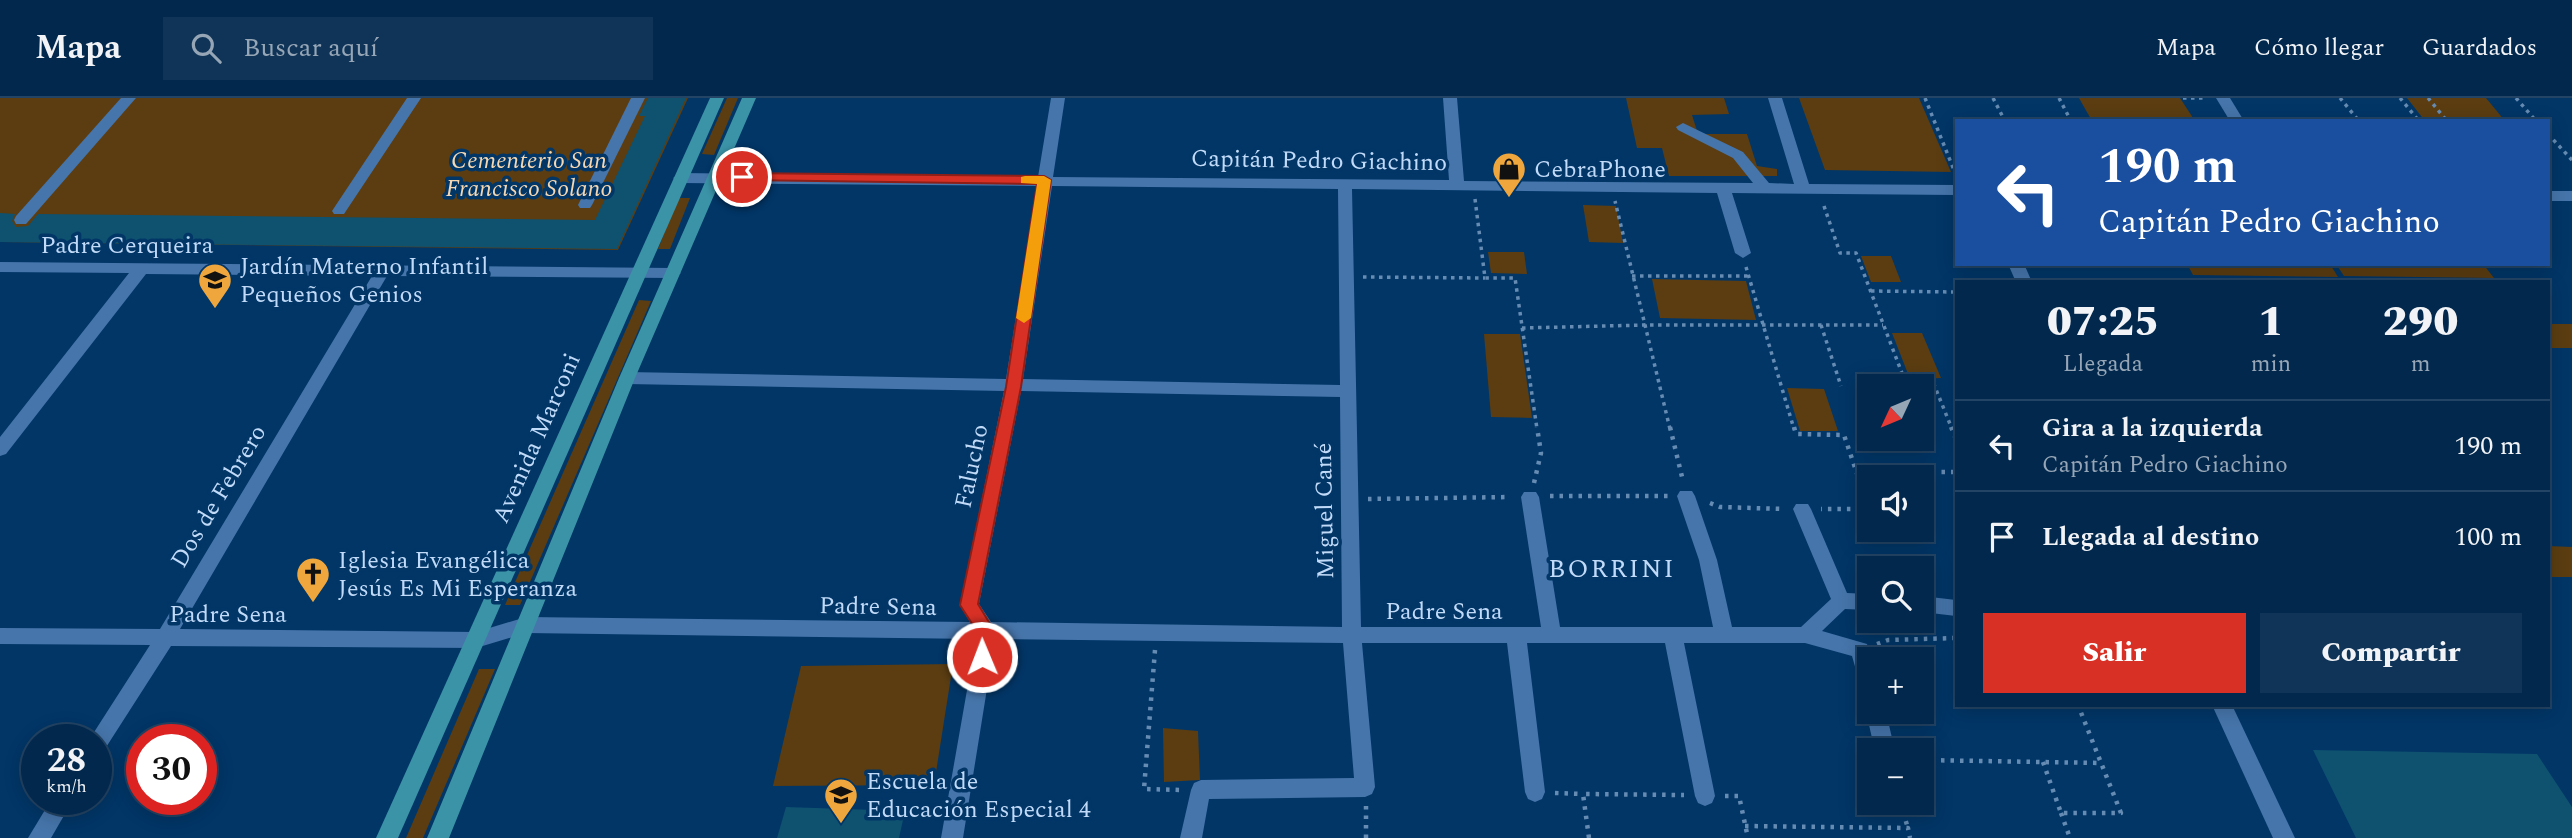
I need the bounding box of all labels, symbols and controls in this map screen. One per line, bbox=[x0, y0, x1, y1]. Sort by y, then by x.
search box bbox=[163, 17, 653, 80]
text: Mapa bbox=[35, 23, 121, 73]
text: Buscar aquí bbox=[243, 28, 378, 68]
icon: search bbox=[187, 29, 225, 67]
text: Mapa bbox=[2156, 30, 2216, 66]
text: Cómo llegar bbox=[2254, 30, 2384, 66]
text: Guardados bbox=[2422, 30, 2537, 66]
text: 190 m bbox=[2098, 130, 2237, 205]
street label: Capitán Pedro Giachino bbox=[1191, 141, 1447, 181]
park label: Cementerio San Francisco Solano bbox=[446, 143, 612, 207]
pin bbox=[712, 147, 772, 207]
icon: left bbox=[1983, 147, 2074, 238]
shop icon: CebraPhone bbox=[1490, 150, 1528, 199]
place label: CebraPhone bbox=[1534, 152, 1666, 188]
icon: arrive bbox=[723, 158, 761, 196]
text: Capitán Pedro Giachino bbox=[2098, 198, 2440, 247]
street label: Padre Cerqueira bbox=[40, 228, 214, 264]
place label: Jardín Materno Infantil Pequeños Genios bbox=[240, 249, 488, 313]
school or university icon: Jardín Materno Infantil Pequeños Genios bbox=[196, 261, 234, 310]
text: 07:25 bbox=[2047, 291, 2159, 354]
text: 1 bbox=[2258, 291, 2284, 354]
text: 290 bbox=[2383, 291, 2458, 354]
text: Llegada bbox=[2063, 347, 2143, 382]
text: min bbox=[2251, 347, 2291, 382]
text: m bbox=[2411, 347, 2430, 382]
street label: Avenida Marconi bbox=[483, 348, 591, 529]
north arrow bbox=[1857, 374, 1934, 452]
map controls bbox=[1857, 374, 1934, 815]
text: Gira a la izquierda bbox=[2042, 408, 2263, 448]
street label: Dos de Febrero bbox=[162, 418, 276, 575]
street label: Falucho bbox=[946, 421, 998, 511]
text: 190 m bbox=[2454, 426, 2522, 466]
icon: left bbox=[1983, 427, 2021, 465]
street label: Miguel Cané bbox=[1306, 442, 1344, 580]
text: Capitán Pedro Giachino bbox=[2042, 448, 2288, 483]
button: sound bbox=[1857, 465, 1934, 542]
text: Llegada al destino bbox=[2042, 517, 2259, 557]
text: 100 m bbox=[2454, 517, 2522, 557]
icon: arrive bbox=[1983, 518, 2021, 556]
place label: Iglesia Evangélica Jesús Es Mi Esperanza bbox=[338, 543, 578, 607]
district label: BORRINI bbox=[1548, 549, 1676, 589]
church icon: Iglesia Evangélica Jesús Es Mi Esperanza bbox=[294, 555, 332, 604]
button: search bbox=[1857, 556, 1934, 633]
street label: Padre Sena bbox=[819, 588, 937, 626]
street label: Padre Sena bbox=[1385, 594, 1503, 630]
street label: Padre Sena bbox=[169, 597, 287, 633]
button: Salir bbox=[1983, 613, 2246, 693]
button: Compartir bbox=[2260, 613, 2522, 693]
position arrow bbox=[945, 620, 1019, 694]
button: + bbox=[1857, 647, 1934, 724]
speed limit sign: 30 bbox=[126, 724, 217, 815]
text: 28 bbox=[47, 734, 86, 787]
button: − bbox=[1857, 738, 1934, 815]
place label: Escuela de Educación Especial 4 bbox=[866, 764, 1091, 828]
text: km/h bbox=[46, 773, 87, 800]
school or university icon: Escuela de Educación Especial 4 bbox=[822, 776, 860, 825]

